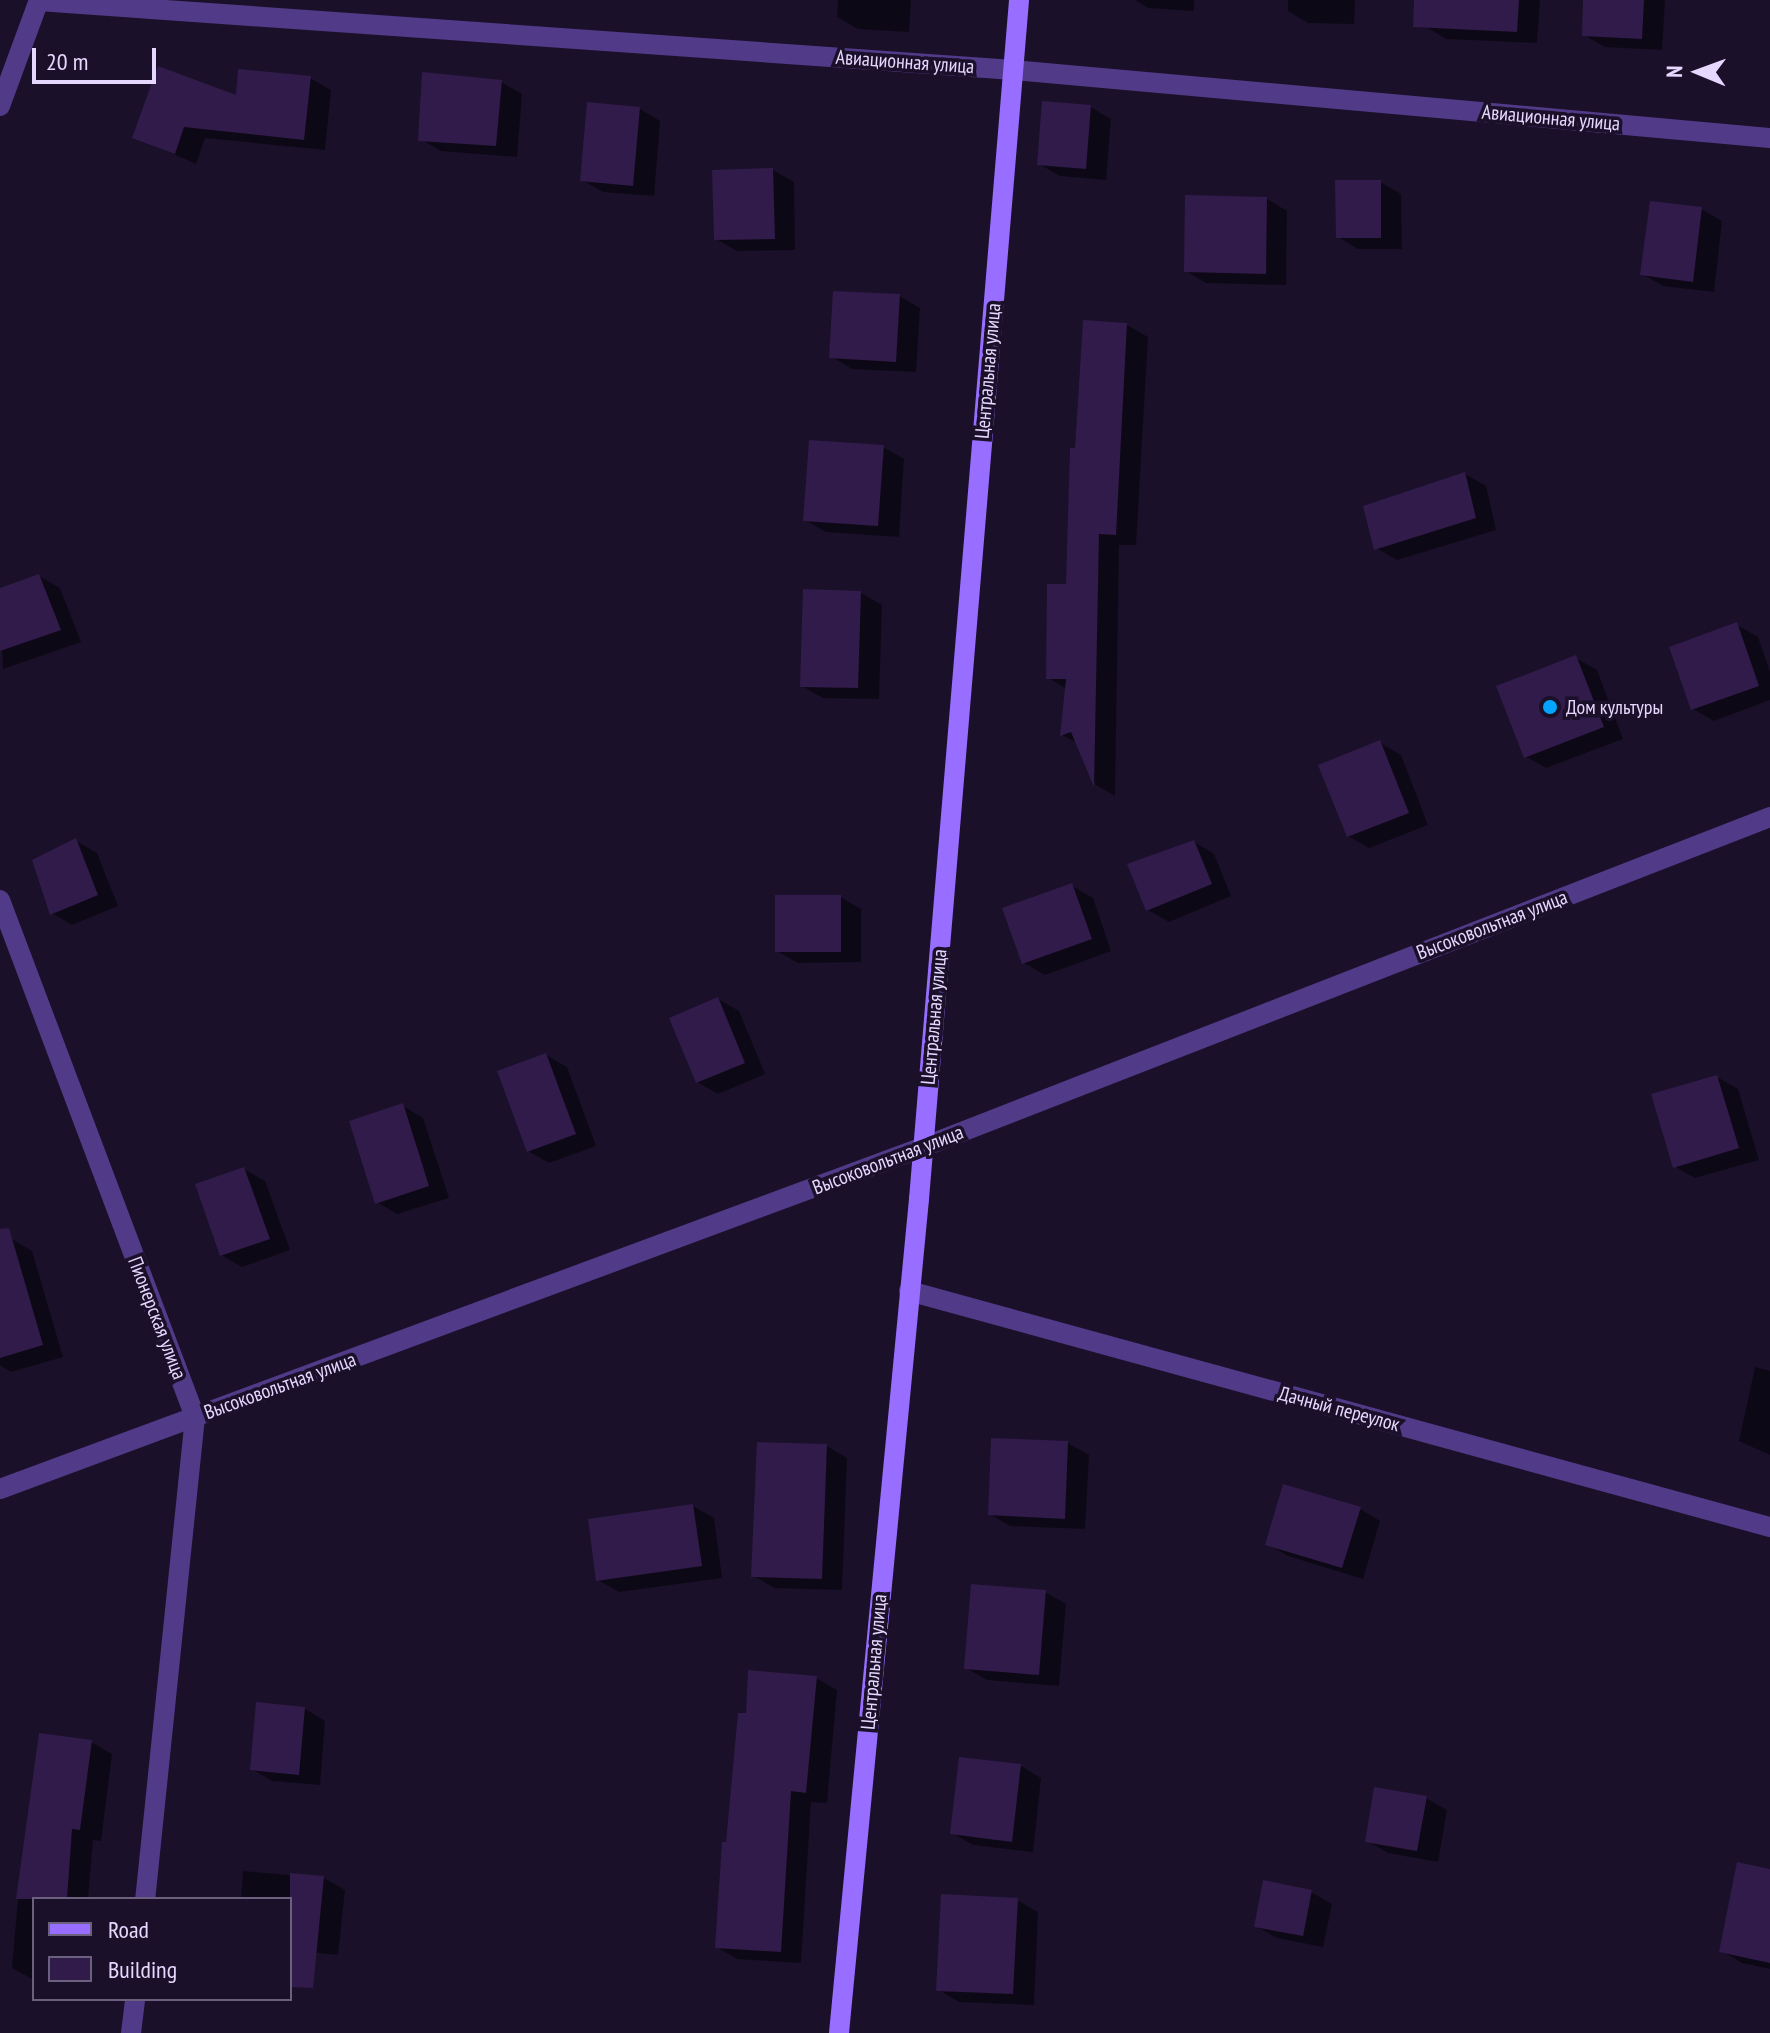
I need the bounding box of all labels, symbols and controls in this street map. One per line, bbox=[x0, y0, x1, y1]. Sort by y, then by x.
scale bar bbox=[36, 32, 160, 82]
north arrow bbox=[1658, 32, 1738, 112]
street label: Авиационная улица bbox=[835, 45, 975, 79]
text: 20 m bbox=[46, 46, 88, 77]
text: N bbox=[1660, 65, 1688, 78]
street label: Авиационная улица bbox=[1481, 100, 1621, 136]
street label: Центральная улица bbox=[970, 302, 1006, 440]
place label: Дом культуры bbox=[1566, 695, 1663, 719]
marker: Дом культуры bbox=[1541, 698, 1559, 716]
street label: Высоковольтная улица bbox=[1413, 885, 1571, 965]
street label: Центральная улица bbox=[916, 948, 952, 1086]
street label: Высоковольтная улица bbox=[809, 1120, 967, 1200]
street label: Пионерская улица bbox=[123, 1253, 191, 1383]
street label: Высоковольтная улица bbox=[201, 1347, 359, 1425]
street label: Дачный переулок bbox=[1276, 1381, 1402, 1437]
street label: Центральная улица bbox=[856, 1593, 892, 1731]
legend bbox=[32, 1897, 292, 2001]
text: Road bbox=[108, 1914, 149, 1945]
text: Building bbox=[108, 1954, 177, 1985]

